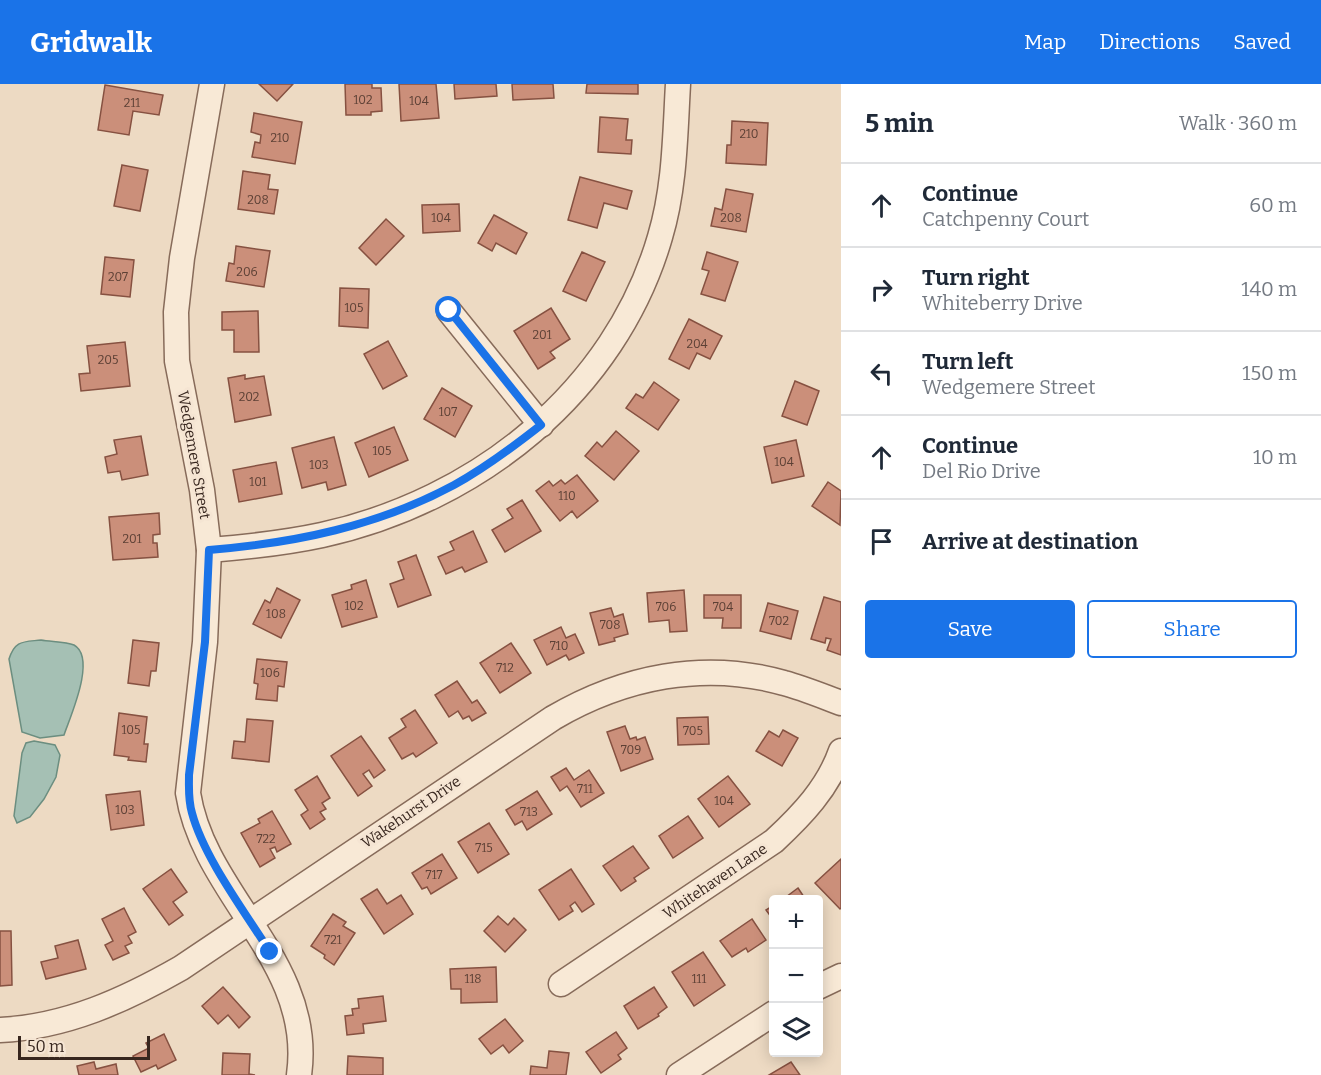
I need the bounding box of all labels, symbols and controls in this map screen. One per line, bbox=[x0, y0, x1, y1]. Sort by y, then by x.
text: Gridwalk bbox=[30, 26, 152, 59]
text: Map bbox=[1024, 29, 1066, 55]
text: Directions bbox=[1099, 29, 1200, 55]
text: Saved bbox=[1233, 29, 1291, 55]
house number: 102 bbox=[353, 93, 373, 107]
house number: 104 bbox=[409, 94, 429, 108]
house number: 211 bbox=[124, 96, 140, 110]
text: 5 min bbox=[865, 108, 934, 139]
text: Walk · 360 m bbox=[1179, 111, 1297, 135]
house number: 210 bbox=[739, 127, 759, 141]
house number: 210 bbox=[270, 131, 290, 145]
text: Continue bbox=[922, 180, 1018, 207]
icon: ahead bbox=[865, 189, 898, 222]
house number: 208 bbox=[247, 193, 269, 207]
text: 60 m bbox=[1249, 193, 1297, 217]
text: Catchpenny Court bbox=[922, 207, 1089, 231]
house number: 104 bbox=[431, 211, 451, 225]
house number: 208 bbox=[720, 211, 742, 225]
text: Turn right bbox=[922, 264, 1030, 291]
house number: 206 bbox=[236, 265, 258, 279]
house number: 207 bbox=[108, 270, 128, 284]
icon: right bbox=[865, 273, 898, 306]
text: 140 m bbox=[1241, 277, 1297, 301]
text: Whiteberry Drive bbox=[922, 291, 1083, 315]
route start bbox=[435, 296, 461, 322]
house number: 105 bbox=[345, 301, 363, 315]
house number: 201 bbox=[532, 328, 552, 342]
house number: 204 bbox=[686, 337, 708, 351]
text: Turn left bbox=[922, 348, 1014, 375]
house number: 205 bbox=[98, 353, 118, 367]
icon: left bbox=[865, 357, 898, 390]
text: 150 m bbox=[1242, 361, 1297, 385]
text: Wedgemere Street bbox=[922, 375, 1095, 399]
street label: Wedgemere Street bbox=[174, 389, 214, 521]
house number: 202 bbox=[239, 390, 259, 404]
house number: 107 bbox=[439, 405, 457, 419]
text: Continue bbox=[922, 432, 1018, 459]
icon: ahead bbox=[865, 441, 898, 474]
house number: 105 bbox=[373, 444, 391, 458]
text: 10 m bbox=[1253, 445, 1297, 469]
house number: 104 bbox=[774, 455, 794, 469]
house number: 103 bbox=[309, 458, 329, 472]
text: Del Rio Drive bbox=[922, 459, 1041, 483]
house number: 101 bbox=[249, 475, 267, 489]
house number: 110 bbox=[558, 489, 576, 503]
icon: arrive bbox=[865, 525, 898, 558]
text: Arrive at destination bbox=[922, 528, 1138, 555]
house number: 201 bbox=[122, 532, 142, 546]
house number: 102 bbox=[344, 599, 364, 613]
house number: 706 bbox=[656, 600, 676, 614]
house number: 704 bbox=[713, 600, 733, 614]
button: Save bbox=[865, 600, 1075, 658]
button: Share bbox=[1087, 600, 1297, 658]
house number: 108 bbox=[266, 607, 286, 621]
house number: 702 bbox=[769, 614, 789, 628]
house number: 708 bbox=[600, 618, 620, 632]
house number: 710 bbox=[550, 639, 568, 653]
house number: 712 bbox=[496, 661, 514, 675]
house number: 106 bbox=[260, 666, 280, 680]
house number: 105 bbox=[122, 723, 140, 737]
house number: 705 bbox=[683, 724, 703, 738]
house number: 709 bbox=[621, 743, 641, 757]
street label: Wakehurst Drive bbox=[358, 772, 464, 852]
house number: 711 bbox=[577, 782, 593, 796]
house number: 104 bbox=[714, 794, 734, 808]
house number: 103 bbox=[115, 803, 135, 817]
house number: 713 bbox=[520, 805, 538, 819]
house number: 722 bbox=[256, 832, 276, 846]
street label: Whitehaven Lane bbox=[659, 839, 771, 923]
house number: 715 bbox=[475, 841, 493, 855]
house number: 717 bbox=[426, 868, 442, 882]
map controls bbox=[769, 895, 823, 1057]
button: + bbox=[769, 895, 823, 949]
house number: 721 bbox=[324, 933, 342, 947]
route end bbox=[256, 938, 282, 964]
button: − bbox=[769, 949, 823, 1003]
house number: 118 bbox=[465, 972, 481, 986]
house number: 111 bbox=[692, 972, 706, 986]
button: layers bbox=[769, 1003, 823, 1057]
scale bar bbox=[18, 1033, 150, 1060]
text: 50 m bbox=[27, 1037, 64, 1056]

